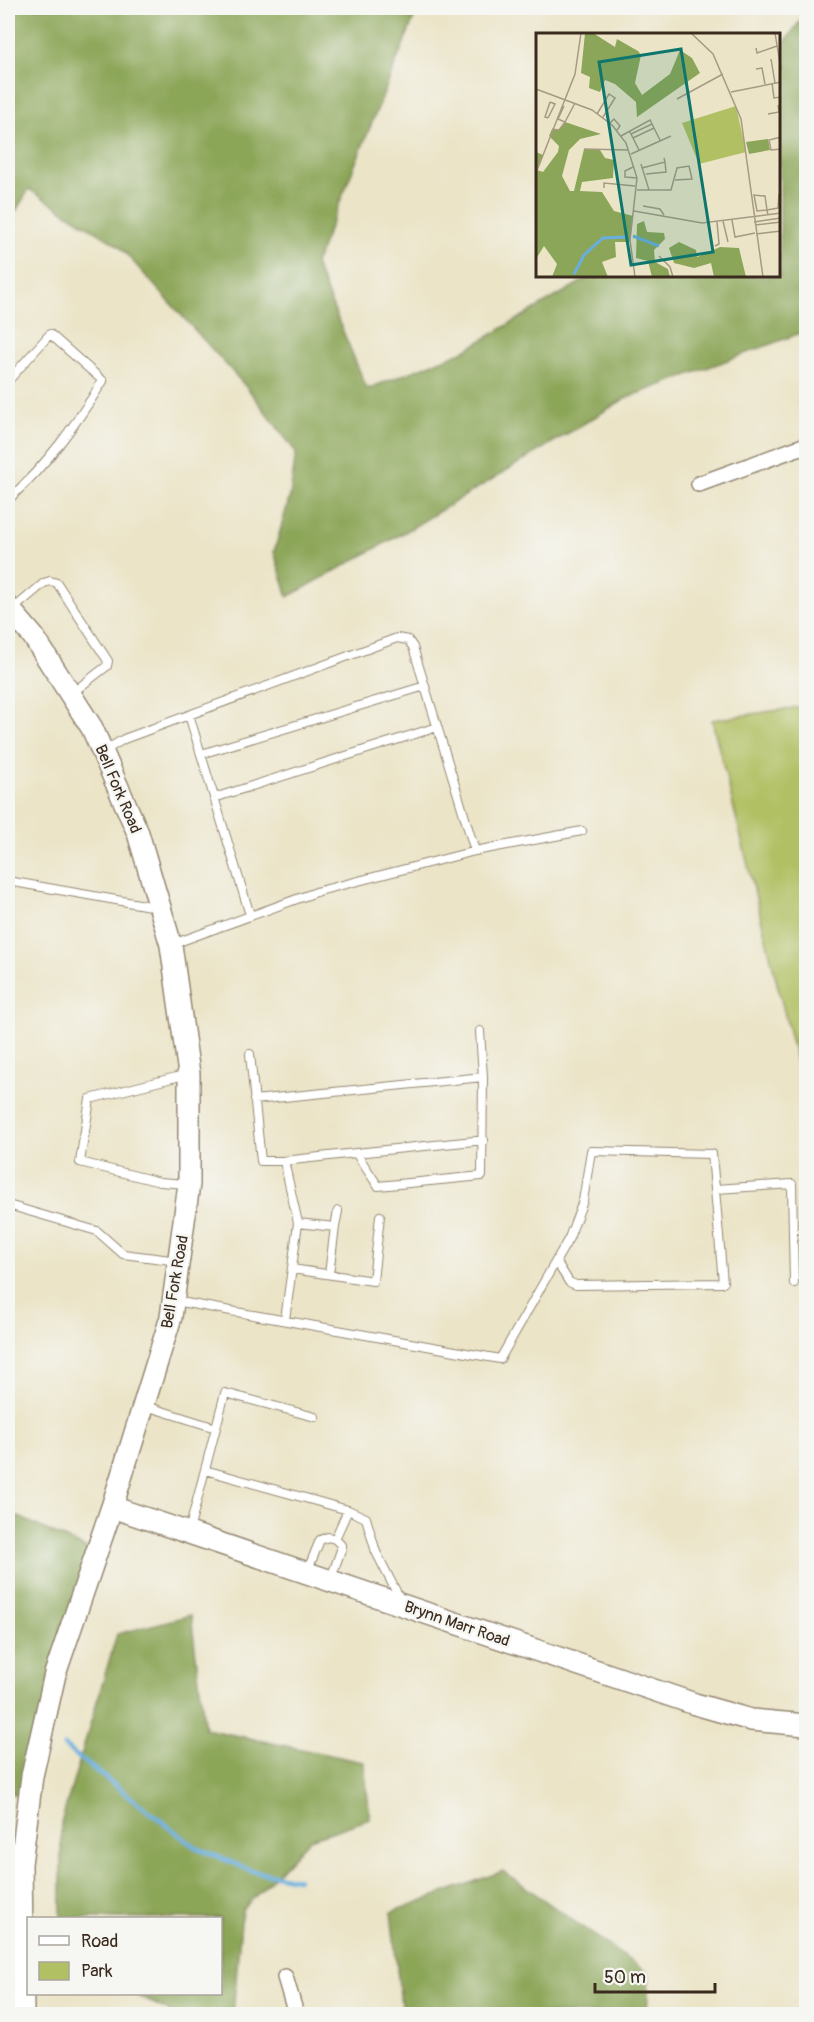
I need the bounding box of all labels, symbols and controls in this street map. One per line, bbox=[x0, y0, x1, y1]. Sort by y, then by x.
inset map bbox=[536, 33, 781, 278]
street label: Bell Fork Road bbox=[90, 742, 146, 836]
street label: Bell Fork Road bbox=[157, 1234, 193, 1330]
street label: Brynn Marr Road bbox=[402, 1597, 512, 1651]
legend bbox=[27, 1917, 222, 1995]
text: Road bbox=[81, 1930, 118, 1953]
scale bar bbox=[595, 1956, 715, 1994]
text: Park bbox=[81, 1960, 113, 1983]
text: 50 m bbox=[604, 1966, 646, 1989]

